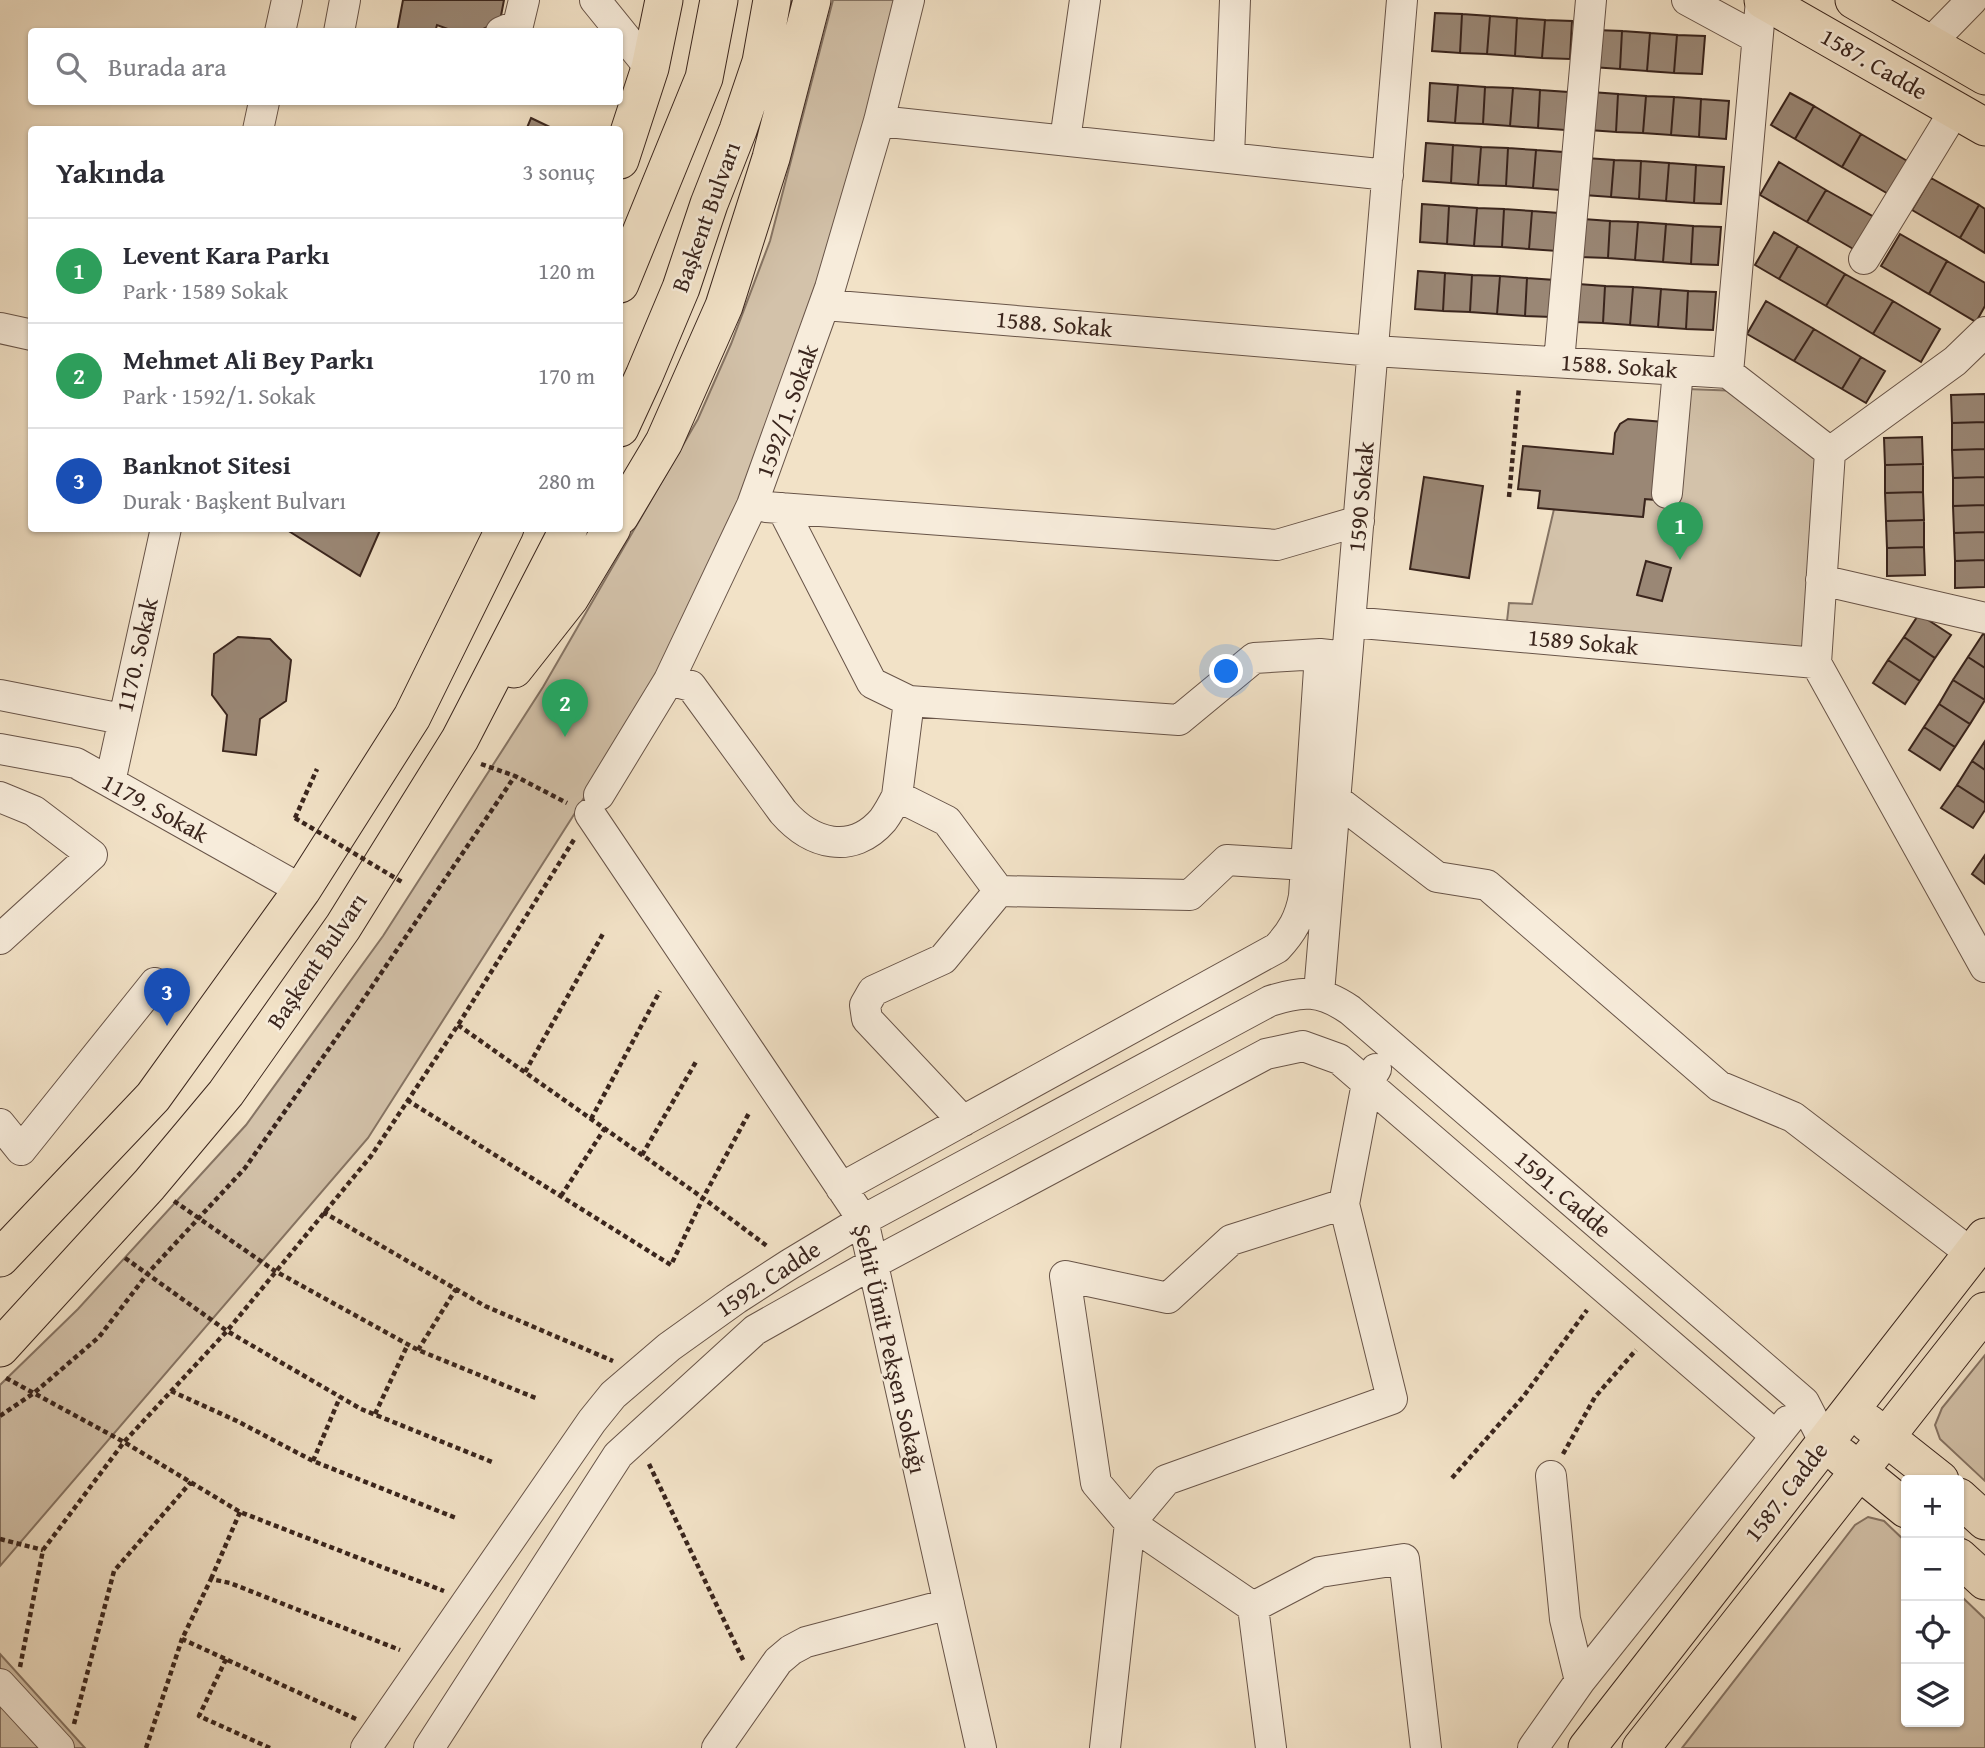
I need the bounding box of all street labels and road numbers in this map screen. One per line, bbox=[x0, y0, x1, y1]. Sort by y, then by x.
street label: 1587. Cadde bbox=[1814, 19, 1934, 108]
street label: Başkent Bulvarı bbox=[662, 137, 749, 297]
street label: 1588. Sokak bbox=[994, 301, 1115, 346]
street label: 1592/1. Sokak bbox=[746, 338, 827, 483]
street label: 1588. Sokak bbox=[1559, 344, 1679, 387]
street label: 1590 Sokak bbox=[1338, 439, 1383, 554]
street label: 1170. Sokak bbox=[106, 593, 167, 716]
street label: 1589 Sokak bbox=[1526, 619, 1641, 664]
street label: 1179. Sokak bbox=[96, 764, 216, 852]
street label: Başkent Bulvarı bbox=[258, 885, 375, 1036]
street label: 1591. Cadde bbox=[1507, 1142, 1620, 1246]
street label: Şehit Ümit Pekşen Sokağı bbox=[845, 1221, 936, 1477]
street label: 1592. Cadde bbox=[708, 1232, 827, 1326]
street label: 1587. Cadde bbox=[1735, 1434, 1836, 1549]

